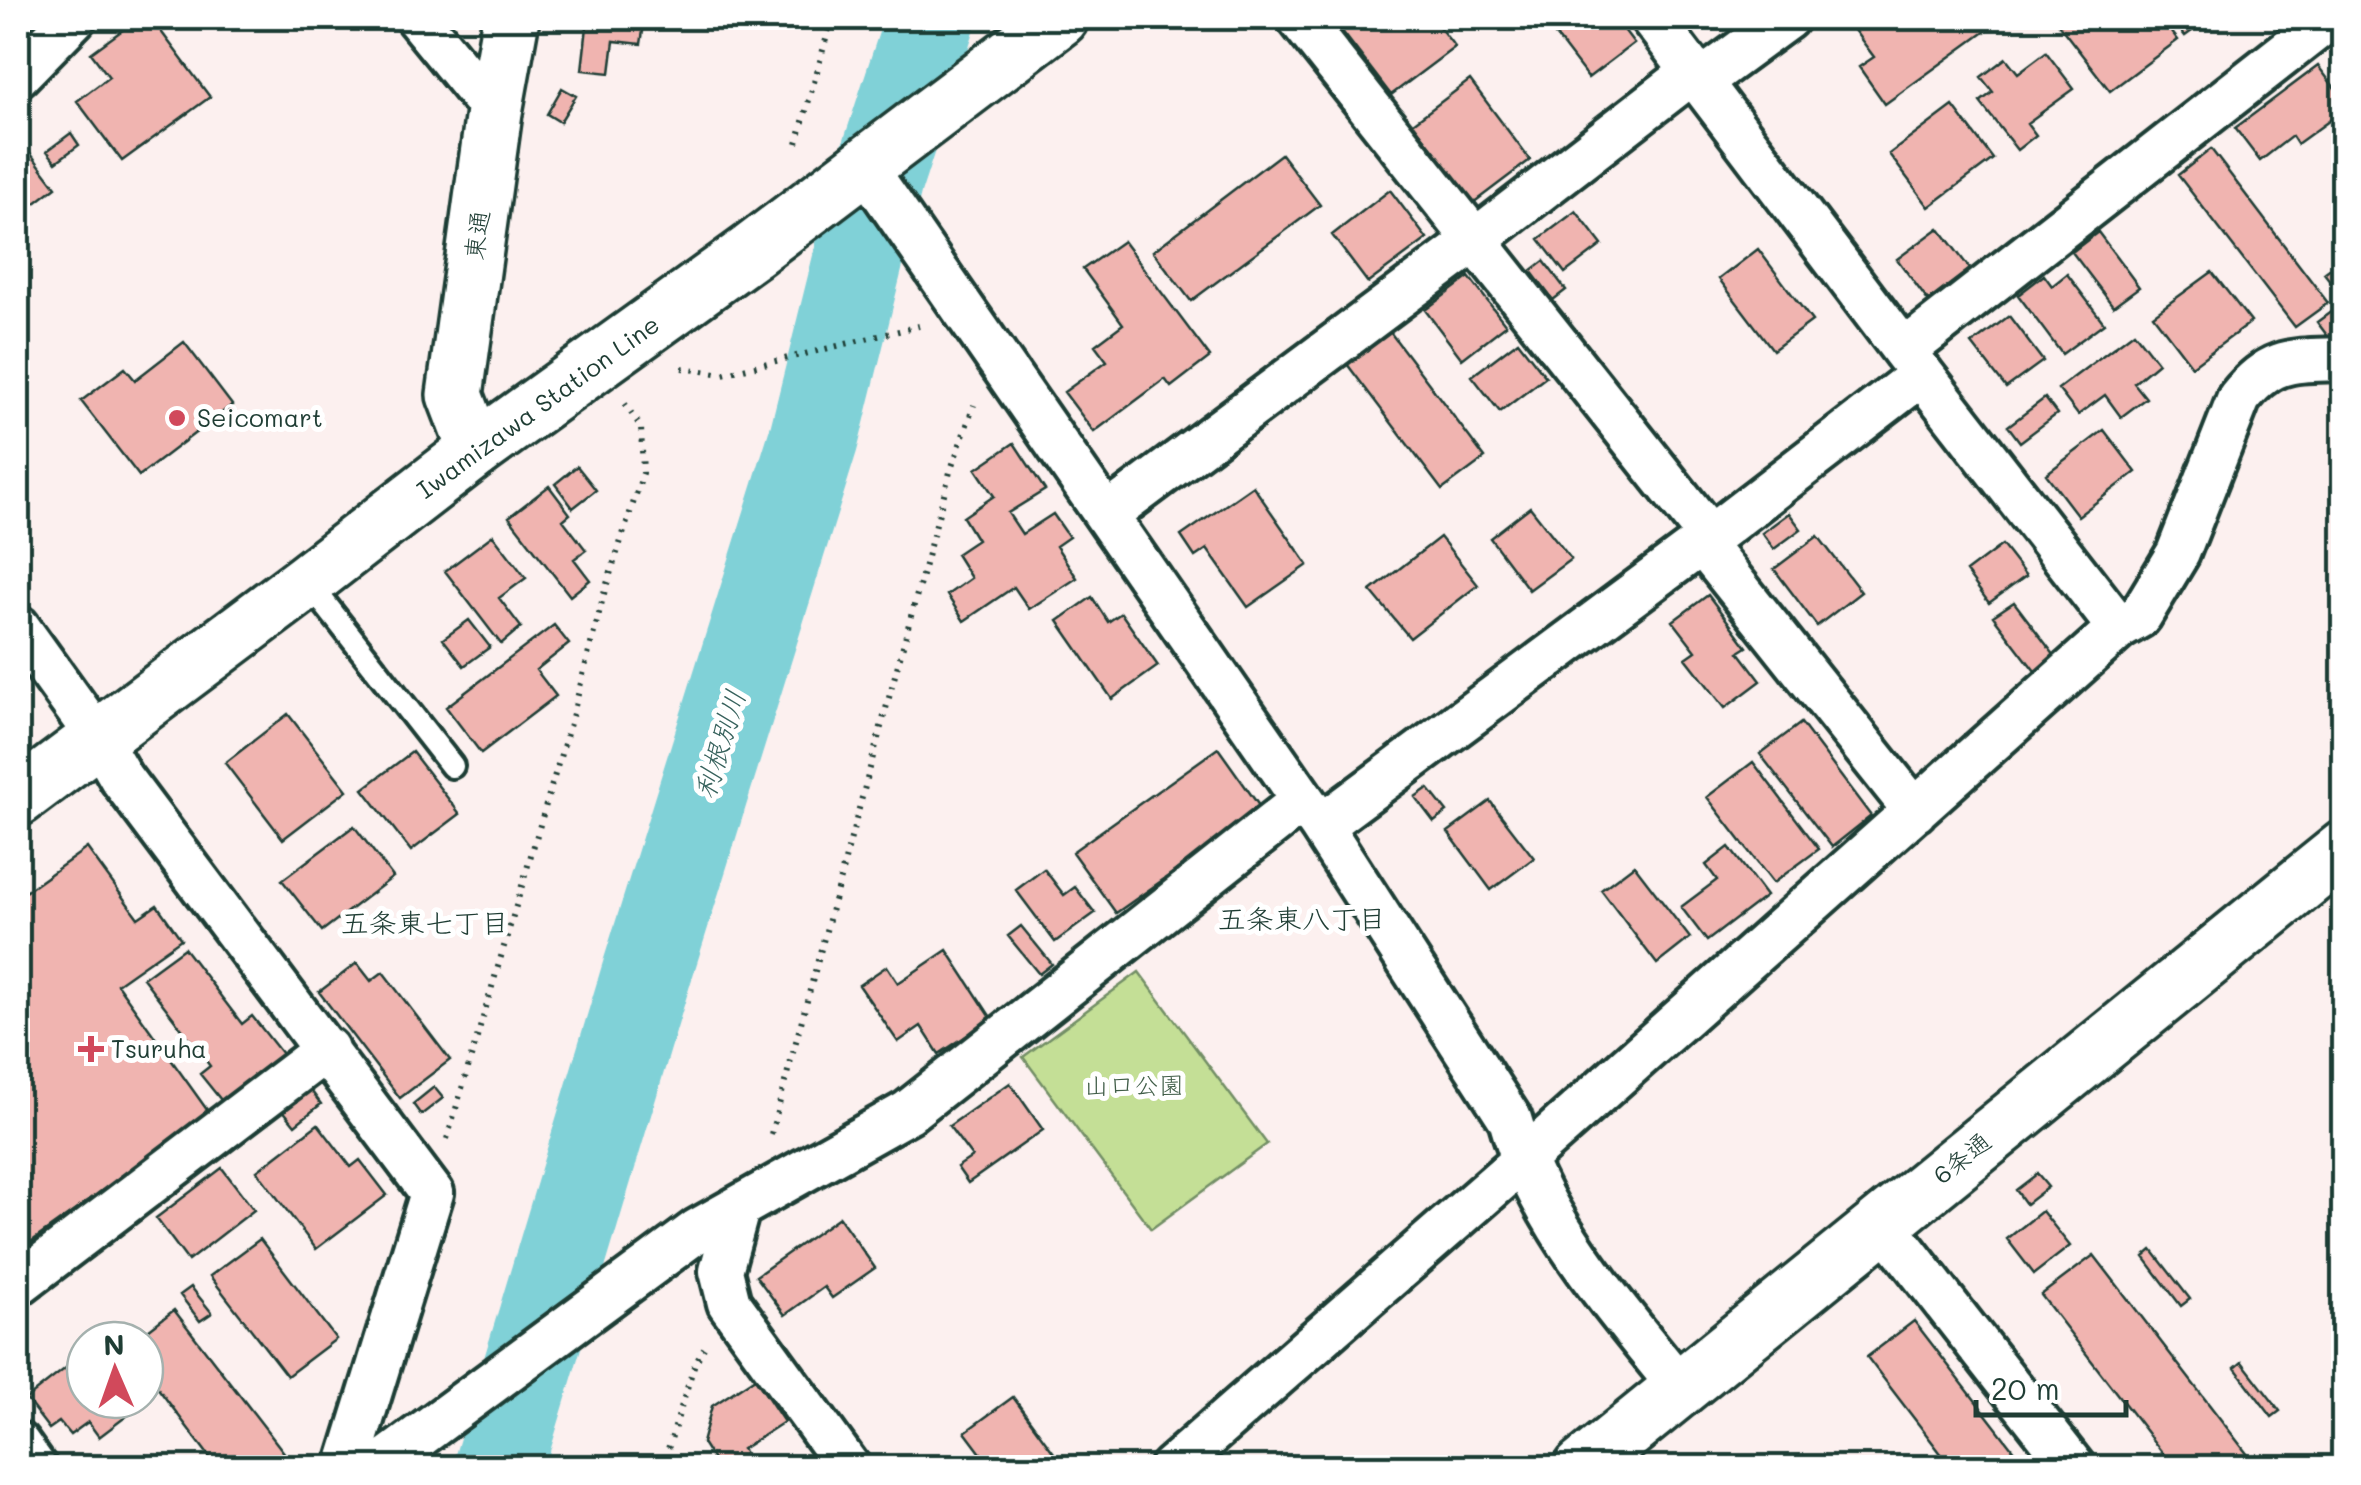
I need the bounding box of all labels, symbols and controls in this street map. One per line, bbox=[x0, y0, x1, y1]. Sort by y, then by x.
street label: 東通 bbox=[457, 208, 495, 262]
street label: Iwamizawa Station Line bbox=[410, 307, 665, 505]
place label: Seicomart bbox=[197, 401, 323, 433]
marker: Seicomart bbox=[166, 407, 188, 429]
water label: 利根別川 bbox=[685, 685, 753, 803]
district label: 五条東八丁目 bbox=[1218, 900, 1386, 936]
district label: 五条東七丁目 bbox=[341, 904, 509, 940]
place label: Tsuruha bbox=[111, 1032, 207, 1064]
marker: Tsuruha bbox=[80, 1038, 102, 1060]
park label: 山口公園 bbox=[1084, 1068, 1184, 1100]
street label: 6条通 bbox=[1926, 1124, 1997, 1190]
north arrow bbox=[65, 1320, 165, 1420]
text: N bbox=[103, 1326, 125, 1362]
scale bar bbox=[1976, 1355, 2126, 1417]
text: 20 m bbox=[1991, 1368, 2060, 1408]

